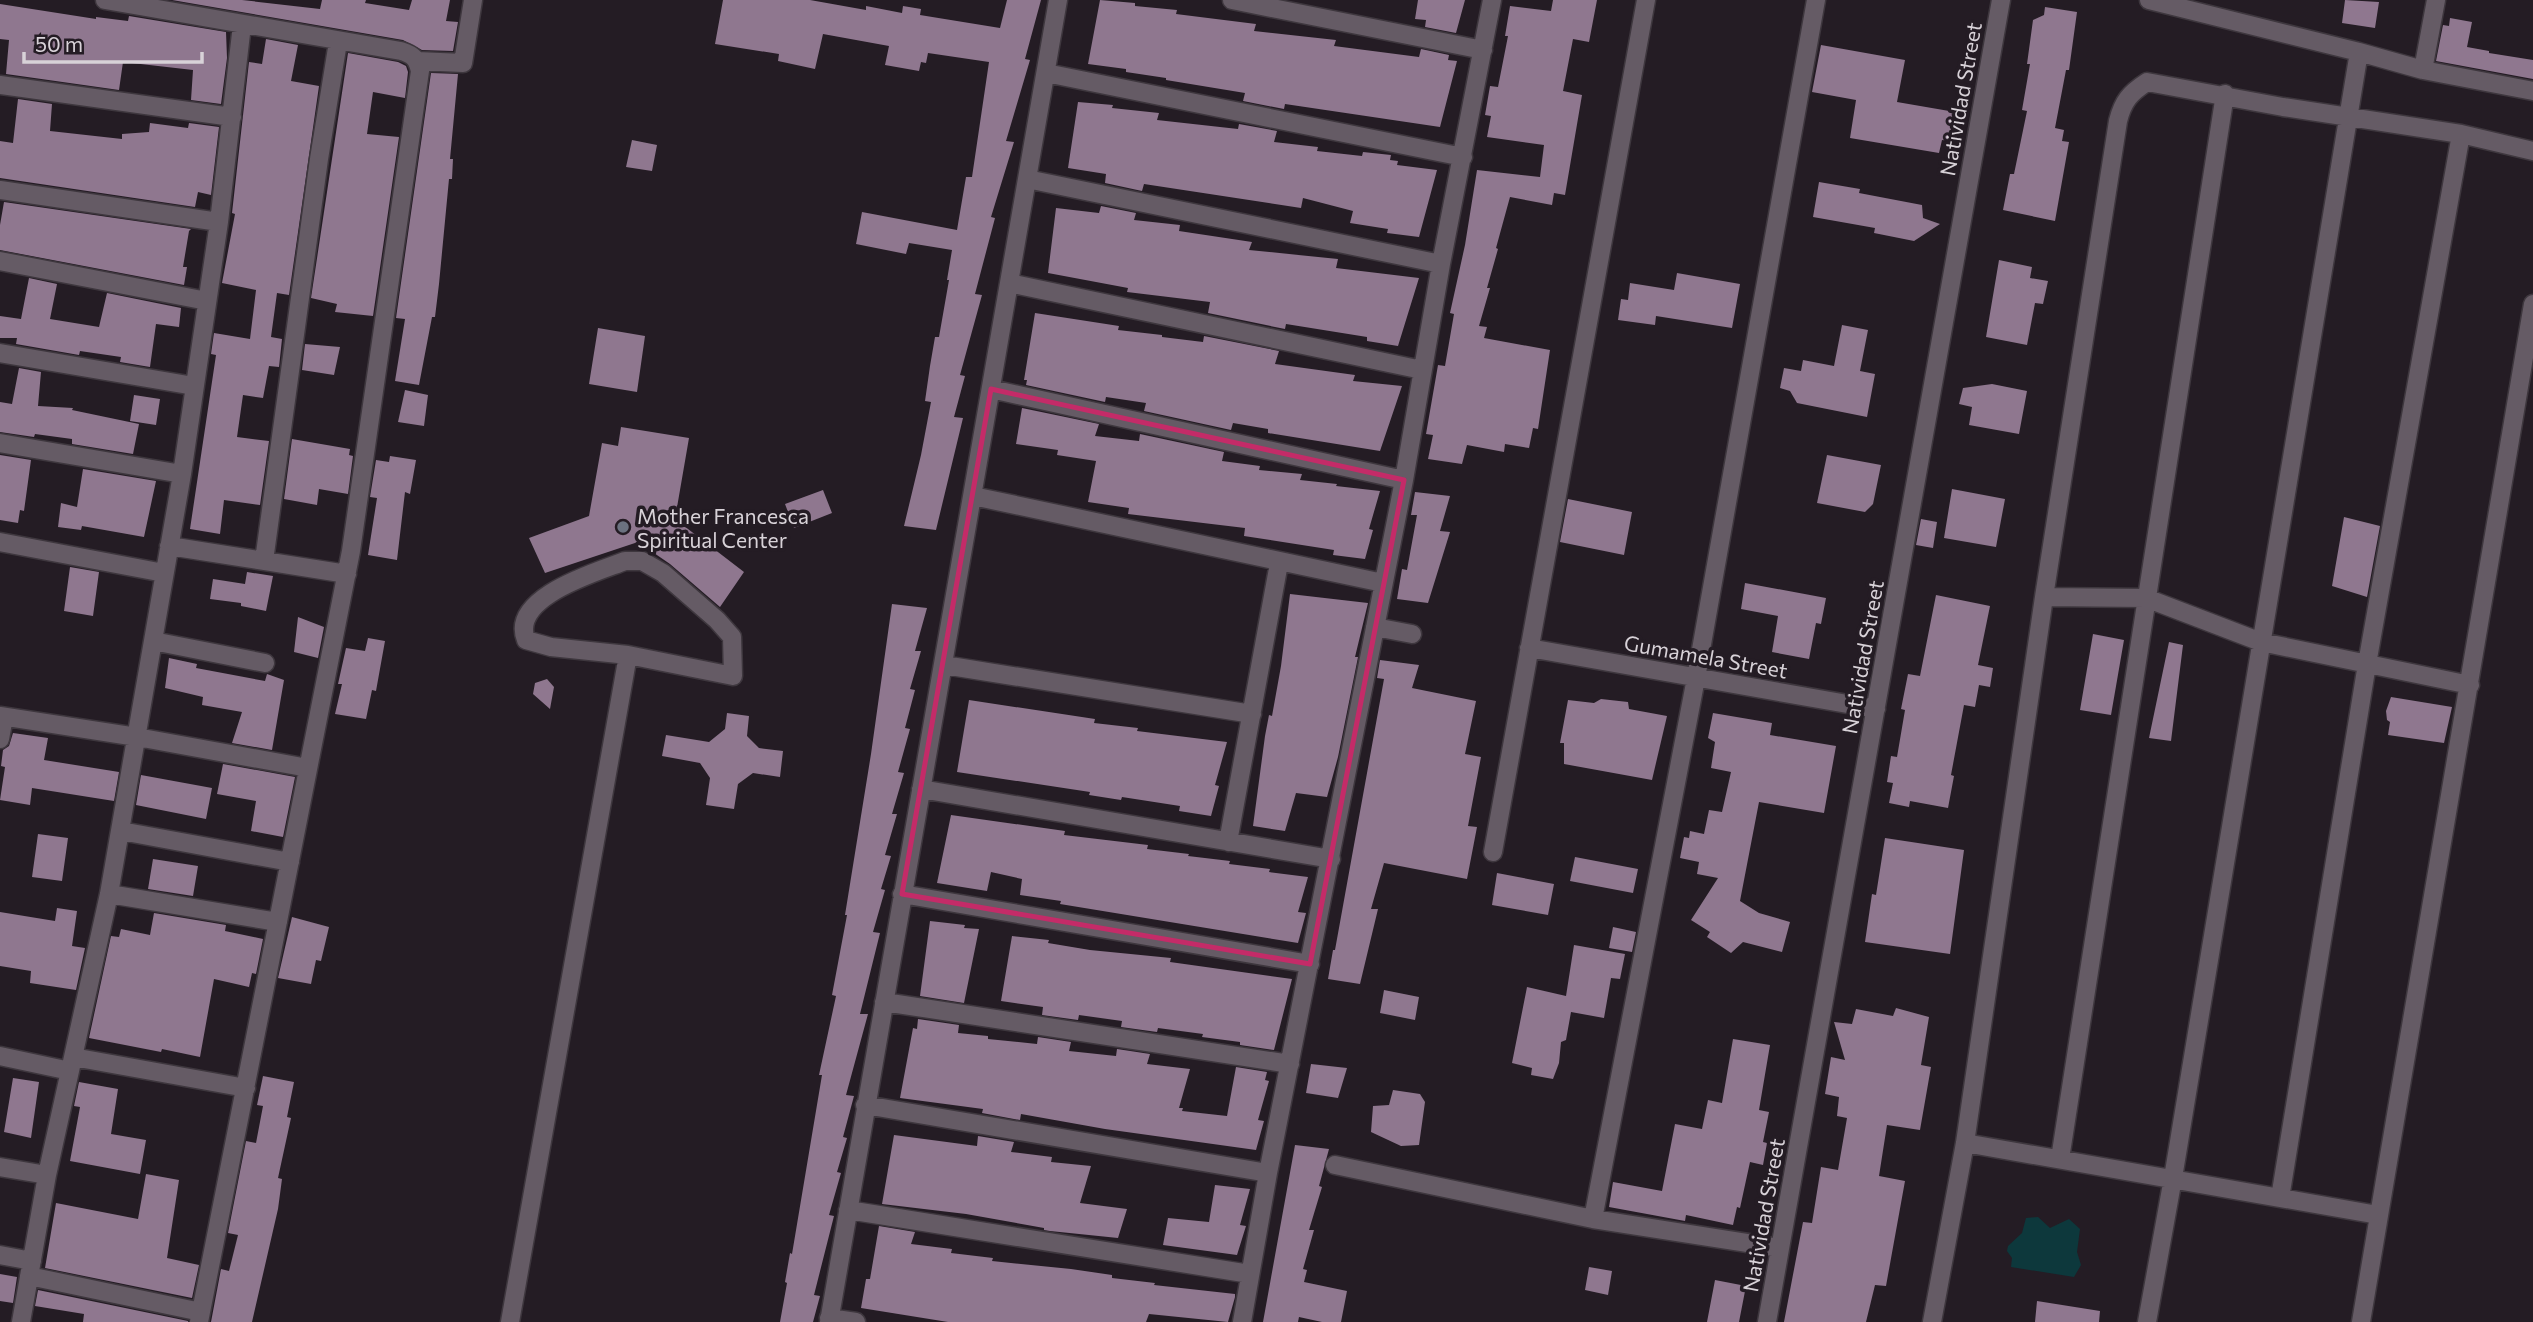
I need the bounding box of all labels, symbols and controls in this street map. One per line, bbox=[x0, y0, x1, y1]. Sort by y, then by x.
street label: Natividad Street bbox=[1934, 20, 1986, 178]
scale bar bbox=[24, 21, 203, 65]
text: 50 m bbox=[35, 31, 83, 56]
place label: Mother Francesca Spiritual Center bbox=[637, 503, 809, 552]
marker: Mother Francesca Spiritual Center bbox=[615, 519, 631, 535]
street label: Natividad Street bbox=[1836, 578, 1888, 736]
street label: Gumamela Street bbox=[1622, 629, 1790, 683]
street label: Natividad Street bbox=[1737, 1136, 1789, 1294]

